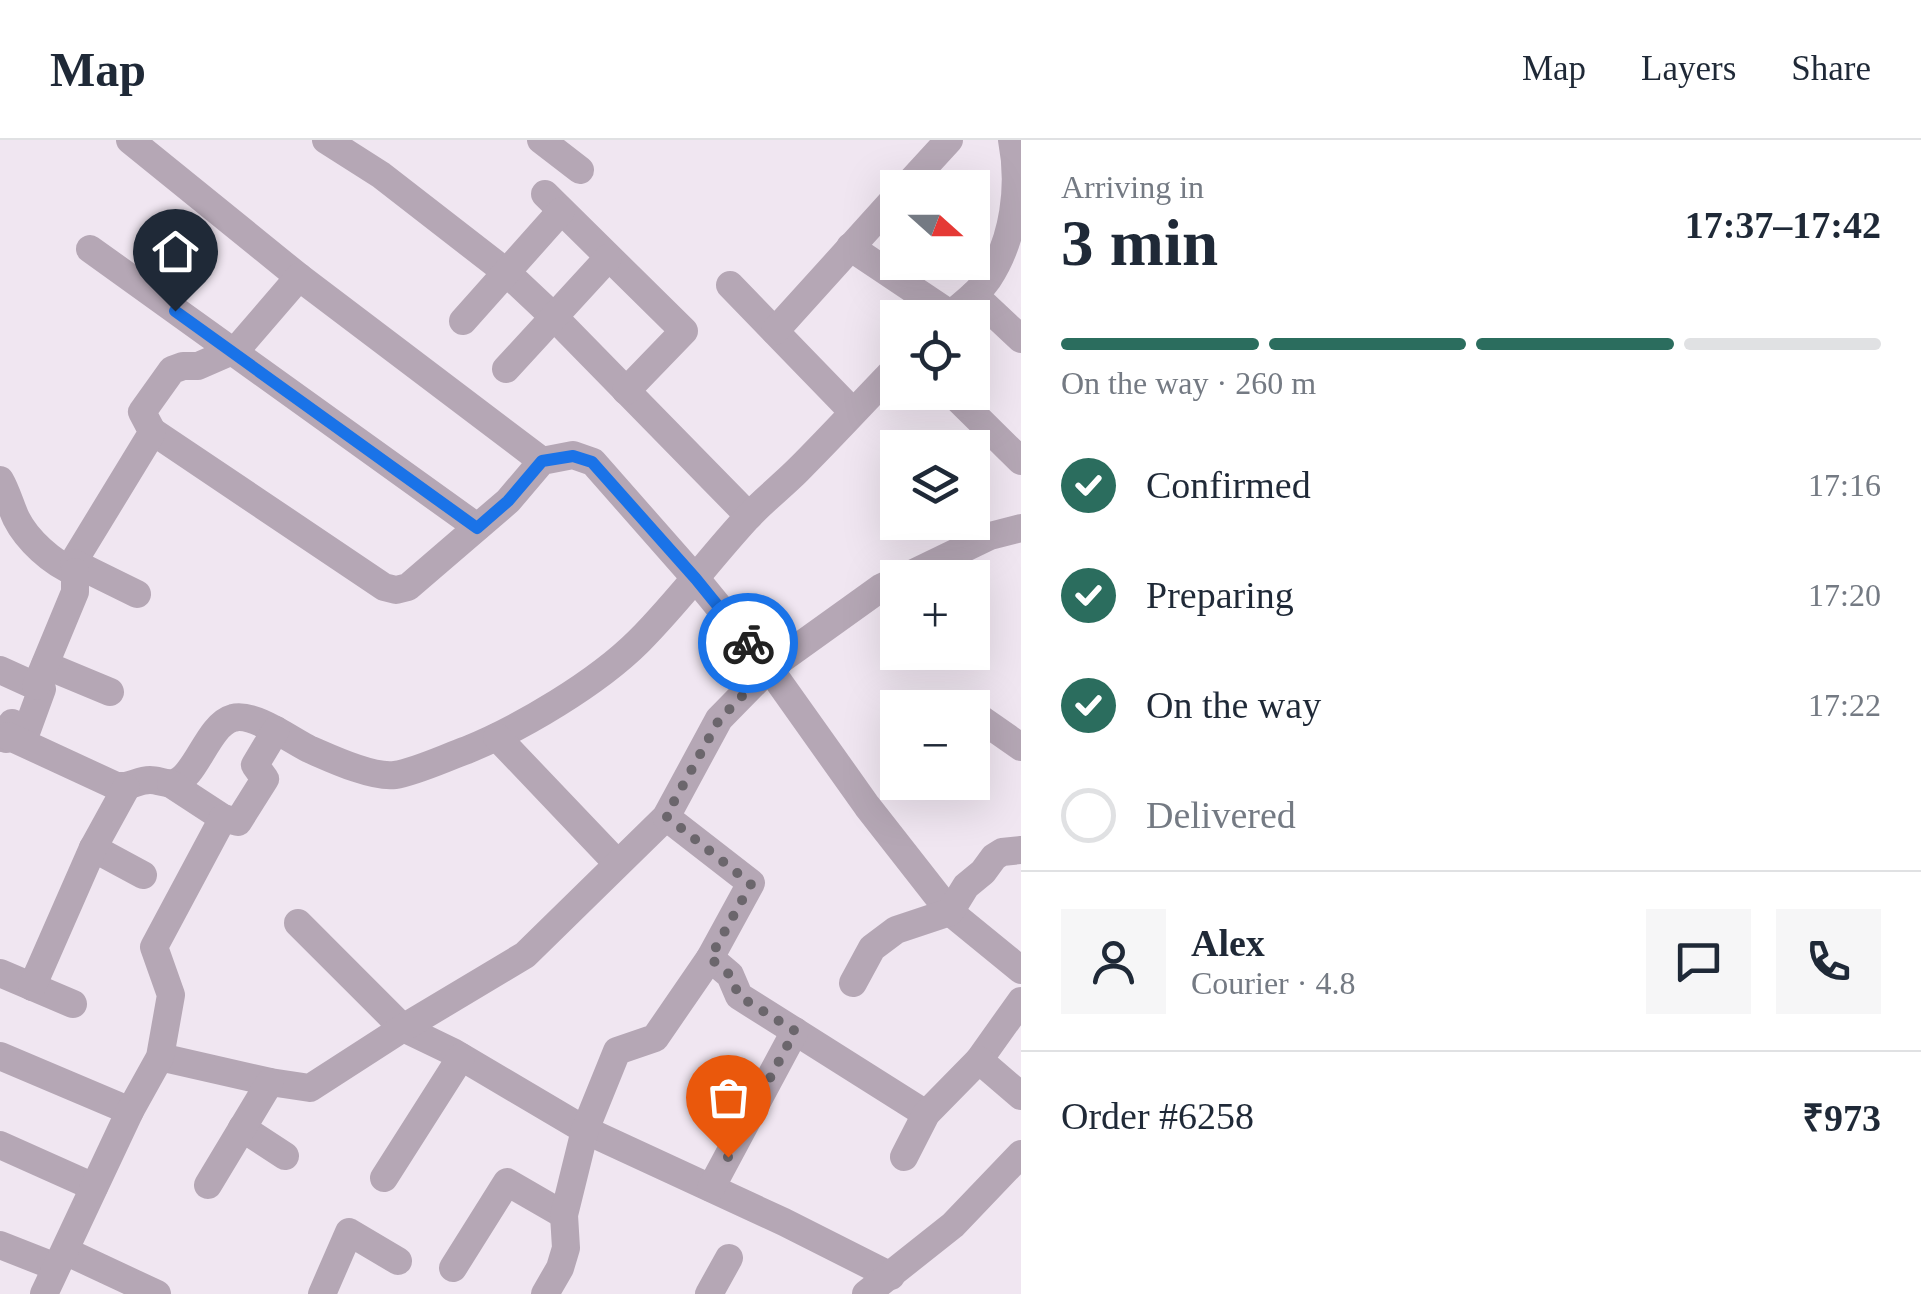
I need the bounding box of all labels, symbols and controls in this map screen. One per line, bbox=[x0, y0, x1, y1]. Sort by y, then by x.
text: Map bbox=[50, 43, 146, 96]
text: Map bbox=[1522, 49, 1586, 88]
text: Layers bbox=[1641, 49, 1736, 88]
text: Share bbox=[1791, 49, 1871, 88]
text: Arriving in bbox=[1061, 169, 1204, 205]
north arrow bbox=[880, 170, 990, 280]
map controls bbox=[880, 170, 990, 800]
text: 17:37–17:42 bbox=[1685, 204, 1881, 246]
text: 3 min bbox=[1061, 207, 1218, 279]
pin bbox=[133, 209, 218, 312]
icon: home bbox=[148, 224, 203, 279]
button: locate bbox=[880, 300, 990, 410]
text: On the way · 260 m bbox=[1061, 365, 1316, 401]
button: layers bbox=[880, 430, 990, 540]
icon: check bbox=[1061, 458, 1116, 513]
text: Confirmed bbox=[1146, 464, 1311, 506]
text: 17:16 bbox=[1808, 467, 1881, 503]
button: + bbox=[880, 560, 990, 670]
icon: check bbox=[1061, 568, 1116, 623]
text: Preparing bbox=[1146, 574, 1294, 616]
text: 17:20 bbox=[1808, 577, 1881, 613]
courier bbox=[698, 593, 798, 693]
icon: bike bbox=[721, 616, 776, 671]
icon: check bbox=[1061, 678, 1116, 733]
text: On the way bbox=[1146, 684, 1321, 726]
text: 17:22 bbox=[1808, 687, 1881, 723]
button: − bbox=[880, 690, 990, 800]
text: Delivered bbox=[1146, 794, 1296, 836]
button: person bbox=[1061, 909, 1166, 1014]
button: chat bbox=[1646, 909, 1751, 1014]
button: phone bbox=[1776, 909, 1881, 1014]
text: Alex bbox=[1191, 922, 1265, 964]
text: Courier · 4.8 bbox=[1191, 965, 1355, 1001]
pin bbox=[686, 1055, 771, 1158]
icon: bag bbox=[701, 1070, 756, 1125]
text: Order #6258 bbox=[1061, 1095, 1254, 1137]
text: ₹973 bbox=[1802, 1097, 1881, 1139]

